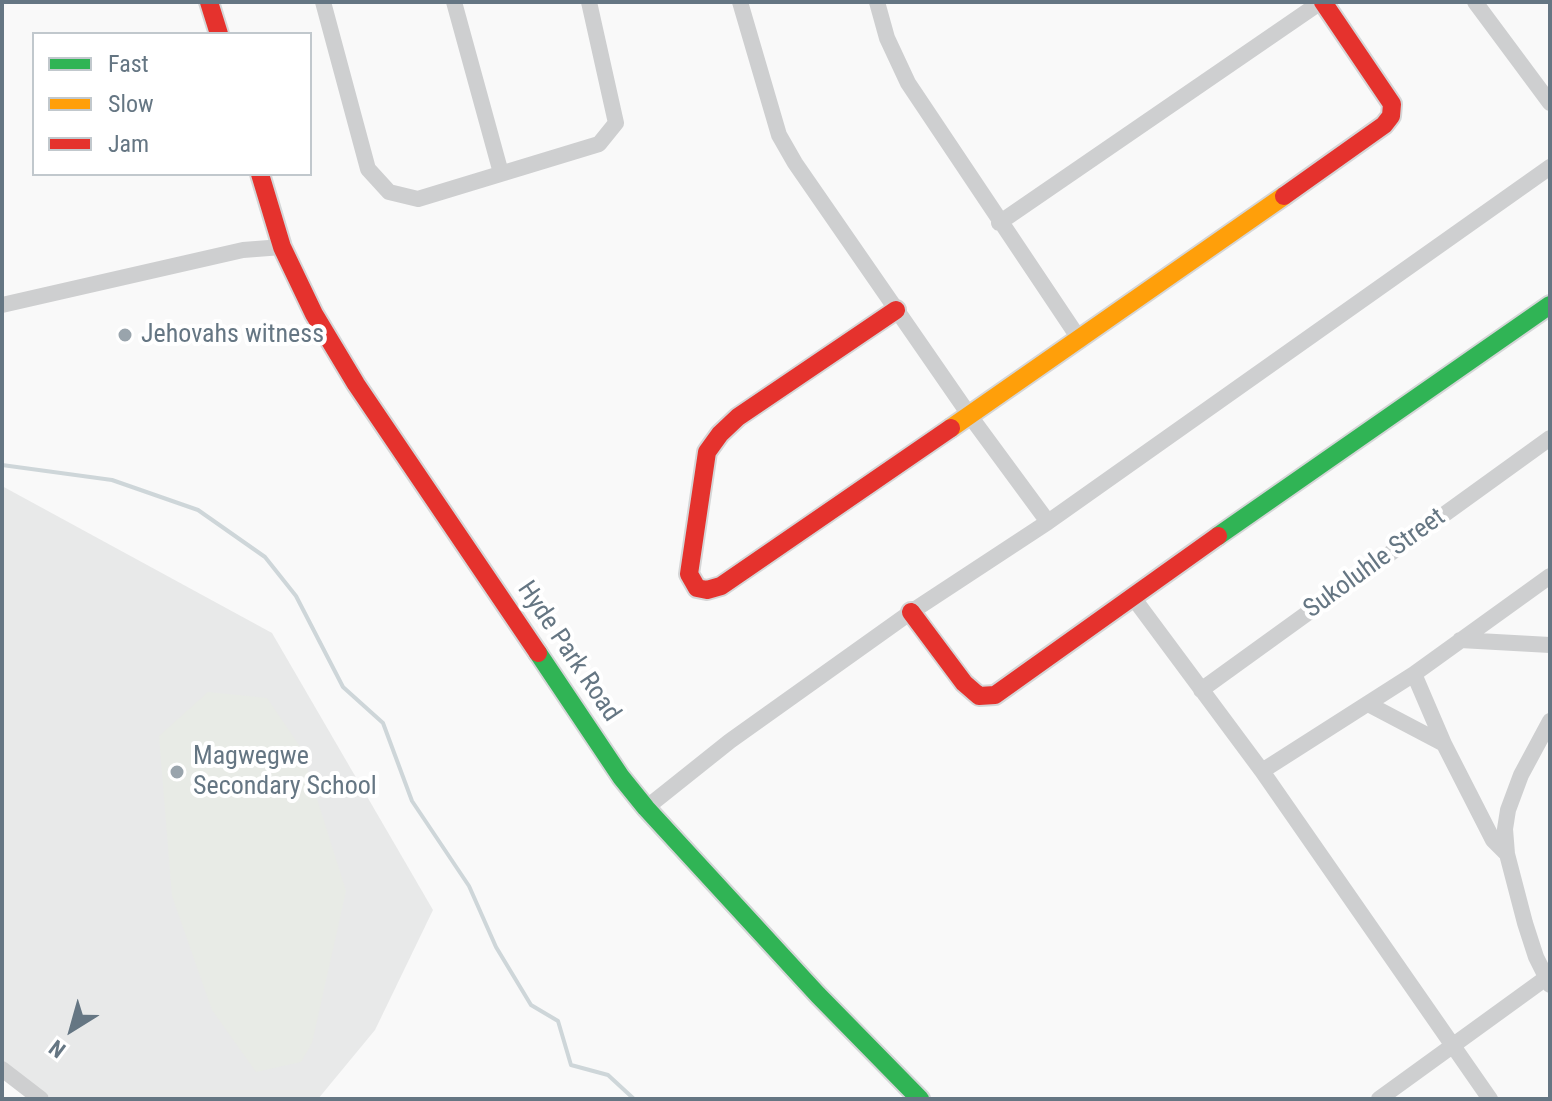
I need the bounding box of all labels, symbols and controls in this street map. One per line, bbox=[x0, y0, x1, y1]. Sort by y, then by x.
legend bbox=[32, 32, 312, 176]
text: Fast bbox=[108, 50, 149, 78]
text: Slow bbox=[108, 90, 154, 118]
text: Jam bbox=[108, 130, 149, 158]
place label: Jehovahs witness bbox=[141, 319, 324, 351]
marker: Jehovahs witness bbox=[116, 326, 134, 344]
street label: Sukoluhle Street bbox=[1298, 502, 1452, 626]
street label: Hyde Park Road bbox=[510, 576, 626, 728]
place label: Magwegwe Secondary School bbox=[193, 741, 377, 802]
marker: Magwegwe Secondary School bbox=[168, 763, 186, 781]
north arrow bbox=[32, 989, 112, 1069]
text: N bbox=[44, 1035, 70, 1063]

